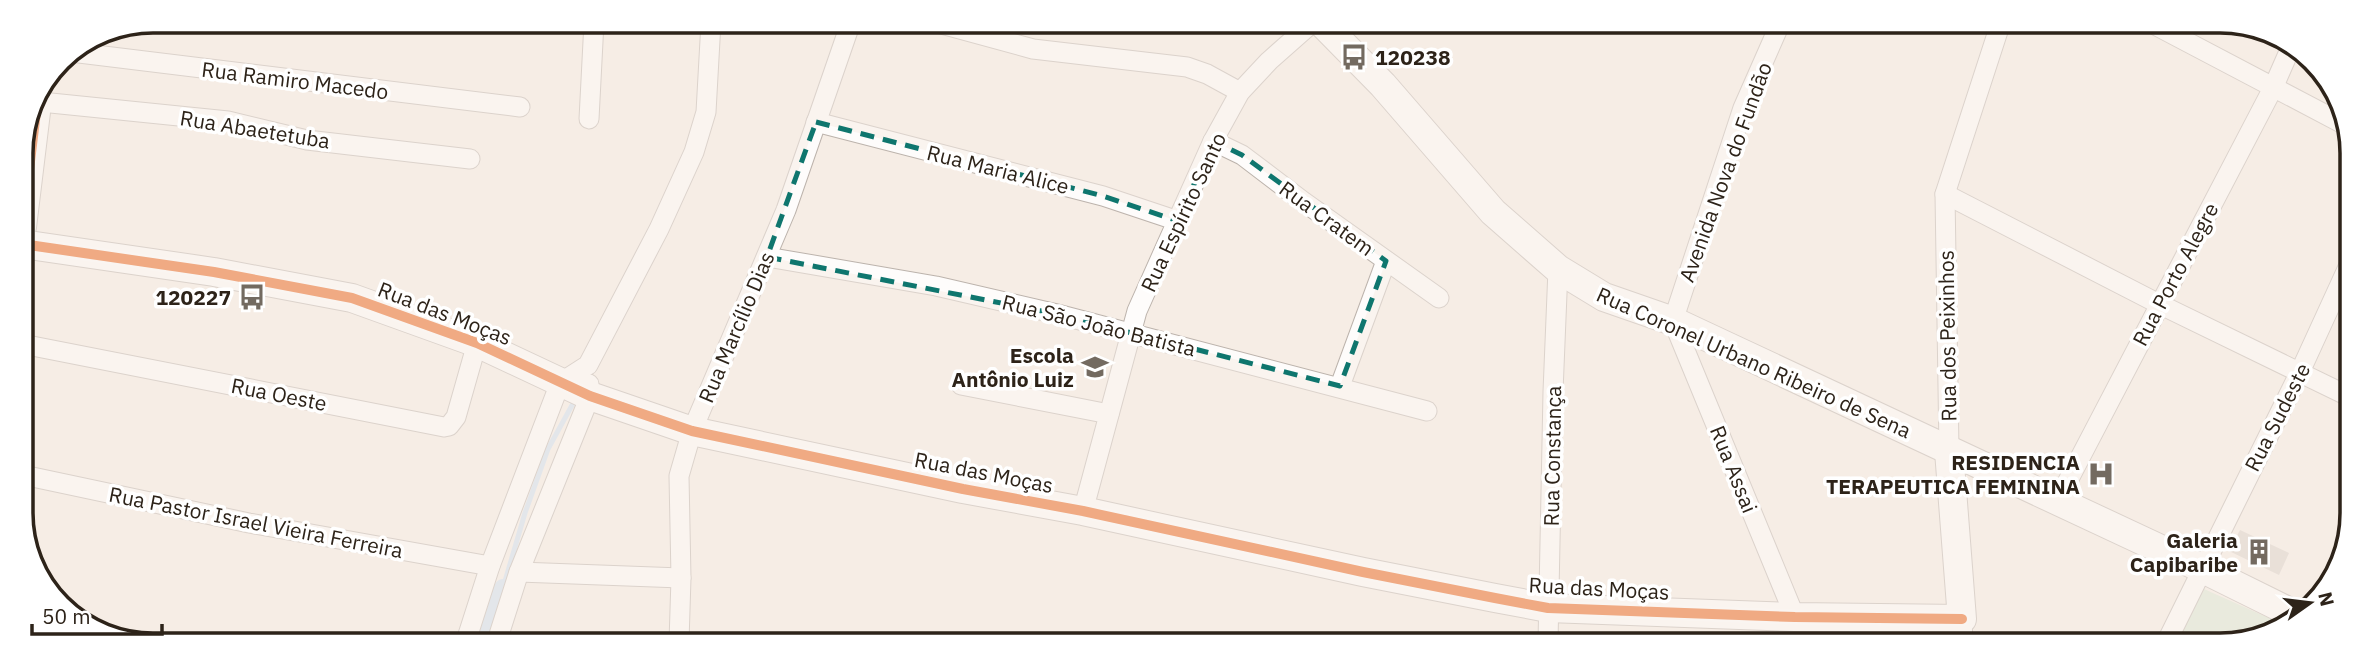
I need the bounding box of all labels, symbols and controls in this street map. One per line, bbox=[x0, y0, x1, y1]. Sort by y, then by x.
bus stop icon: 120238 bbox=[1339, 42, 1369, 72]
place label: 120238 bbox=[1375, 43, 1451, 71]
street label: Rua Ramiro Macedo bbox=[200, 55, 390, 105]
street label: Avenida Nova do Fundão bbox=[1672, 58, 1778, 286]
street label: Rua Abaetetuba bbox=[178, 103, 332, 155]
street label: Rua Espírito Santo bbox=[1134, 128, 1232, 296]
street label: Rua Maria Alice bbox=[924, 138, 1072, 200]
street label: Rua Cratem bbox=[1274, 174, 1380, 262]
street label: Rua Porto Alegre bbox=[2125, 198, 2225, 350]
street label: Rua Marcílio Dias bbox=[692, 247, 780, 407]
street label: Rua dos Peixinhos bbox=[1932, 250, 1962, 422]
street label: Rua das Moças bbox=[374, 275, 516, 351]
street label: Rua Coronel Urbano Ribeiro de Sena bbox=[1592, 280, 1916, 444]
bus stop icon: 120227 bbox=[237, 282, 267, 312]
place label: 120227 bbox=[155, 283, 231, 311]
street label: Rua São João Batista bbox=[999, 287, 1199, 363]
place label: Escola Antônio Luiz bbox=[952, 341, 1074, 393]
school or university icon: Escola Antônio Luiz bbox=[1080, 352, 1110, 382]
street label: Rua Sudeste bbox=[2238, 358, 2316, 476]
street label: Rua Oeste bbox=[229, 371, 329, 417]
street label: Rua Constança bbox=[1537, 385, 1567, 527]
street label: Rua Assai bbox=[1704, 421, 1764, 517]
street label: Rua das Moças bbox=[912, 445, 1056, 499]
place label: RESIDENCIA TERAPEUTICA FEMININA bbox=[1826, 448, 2080, 500]
hospital icon: RESIDENCIA TERAPEUTICA FEMININA bbox=[2086, 459, 2116, 489]
street label: Rua Pastor Israel Vieira Ferreira bbox=[107, 480, 405, 564]
place label: Galeria Capibaribe bbox=[2130, 526, 2238, 578]
building icon: Galeria Capibaribe bbox=[2244, 537, 2274, 567]
north arrow bbox=[2275, 568, 2345, 638]
street label: Rua das Moças bbox=[1528, 570, 1670, 606]
text: N bbox=[2313, 589, 2340, 608]
scale bar bbox=[32, 592, 161, 636]
text: 50 m bbox=[42, 602, 91, 630]

